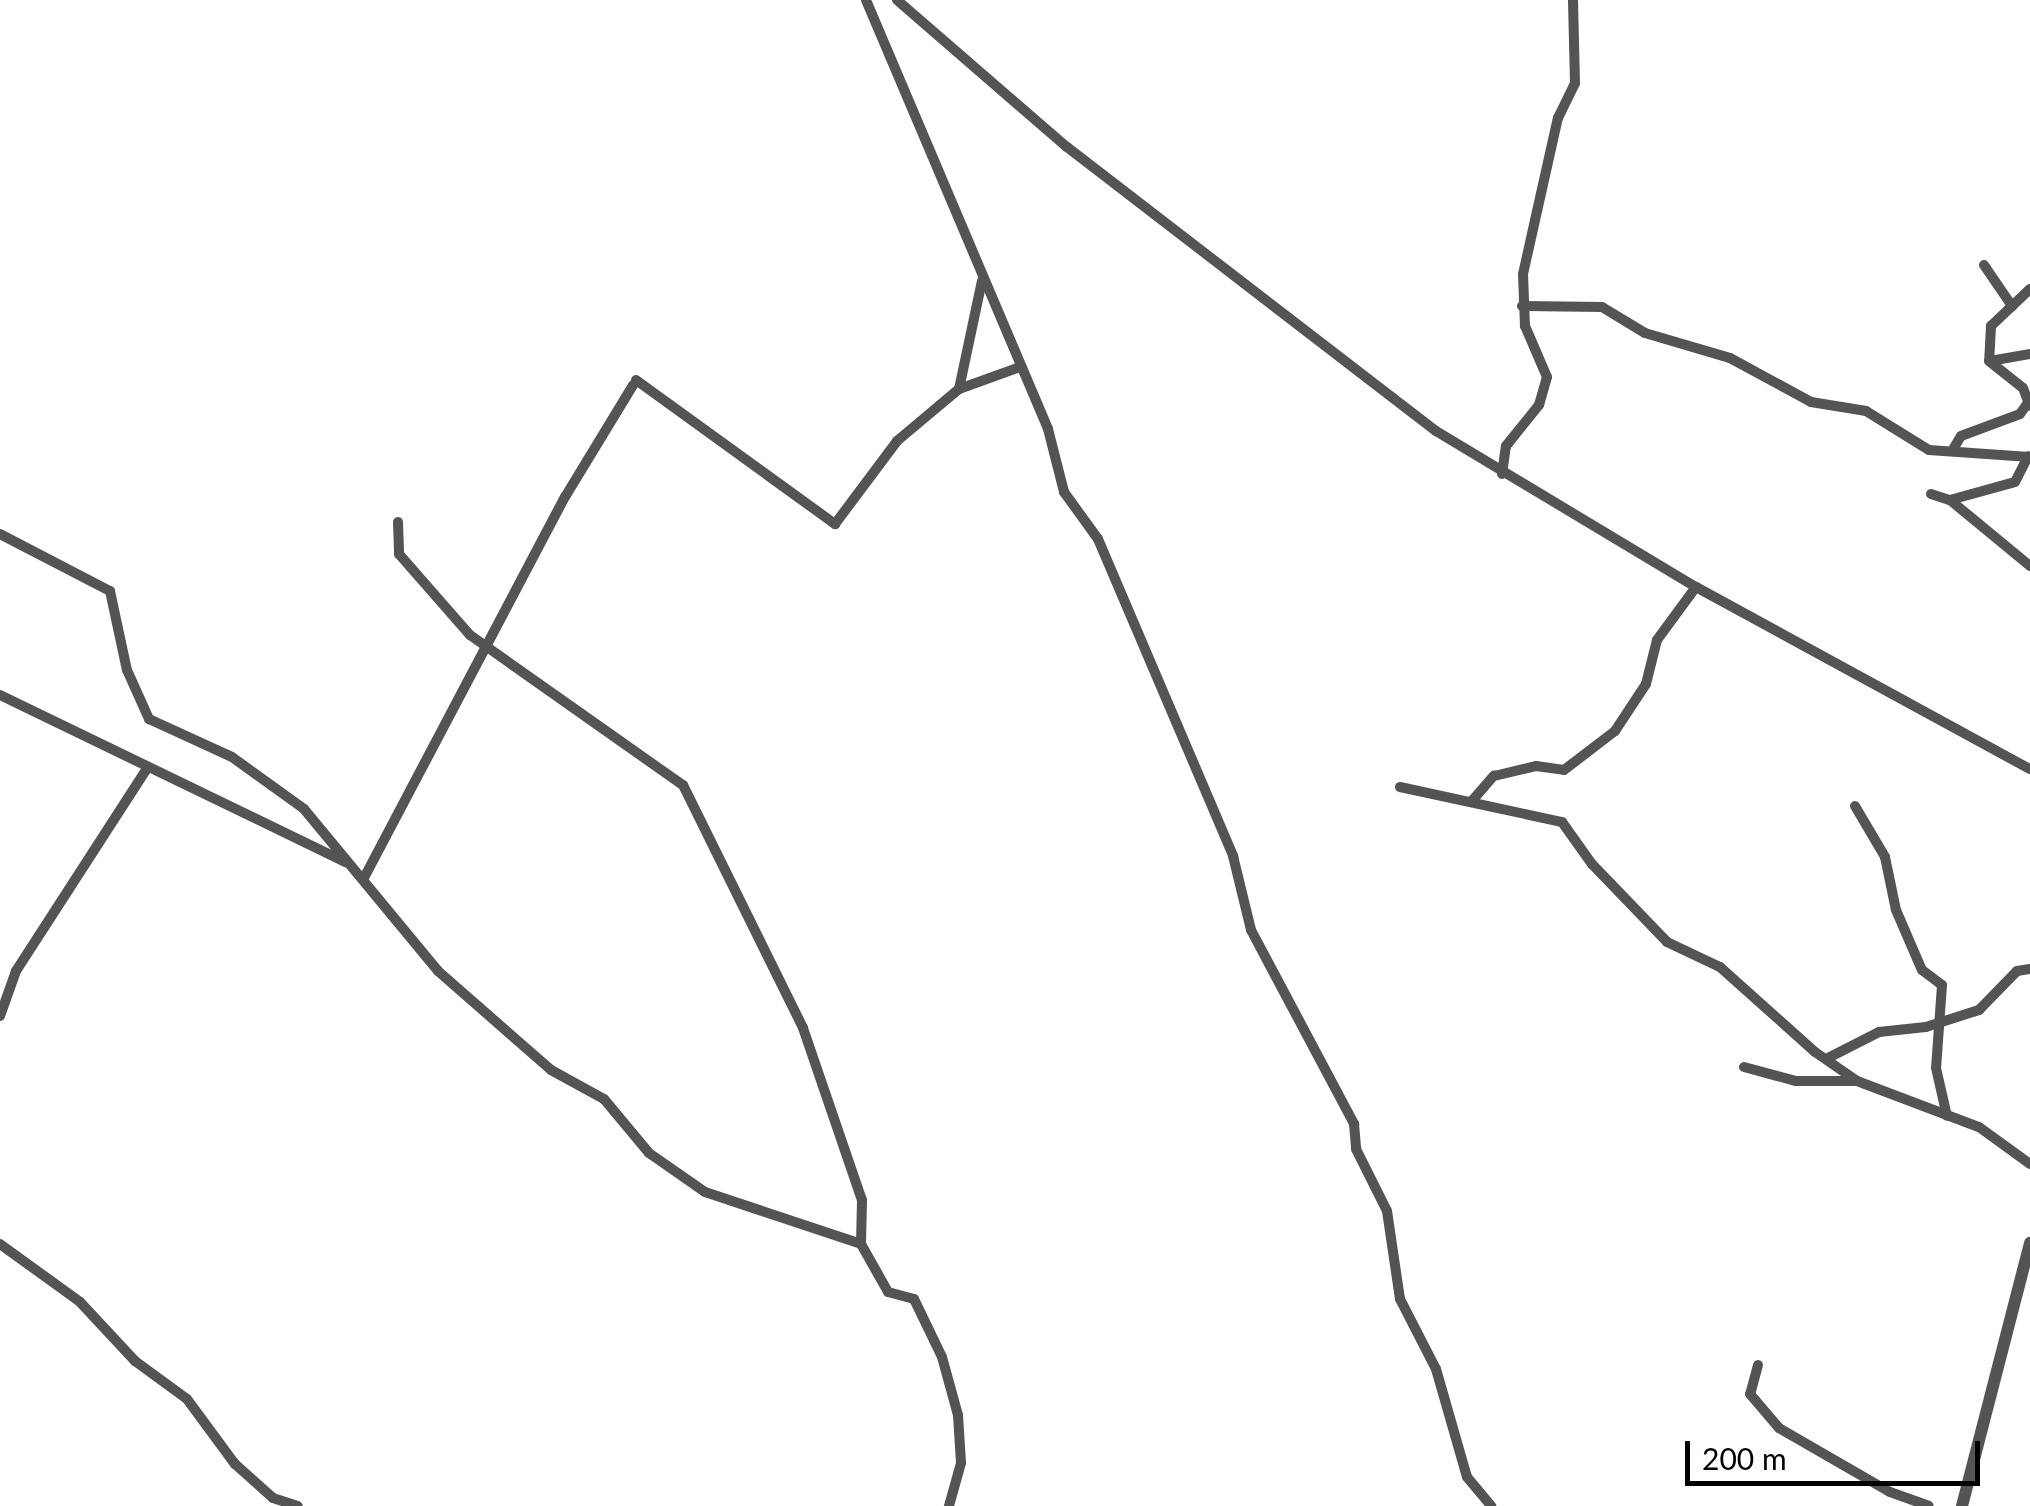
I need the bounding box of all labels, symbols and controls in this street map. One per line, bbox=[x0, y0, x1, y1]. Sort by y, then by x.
scale bar bbox=[1690, 1421, 1985, 1483]
text: 200 m bbox=[1702, 1440, 1787, 1476]

